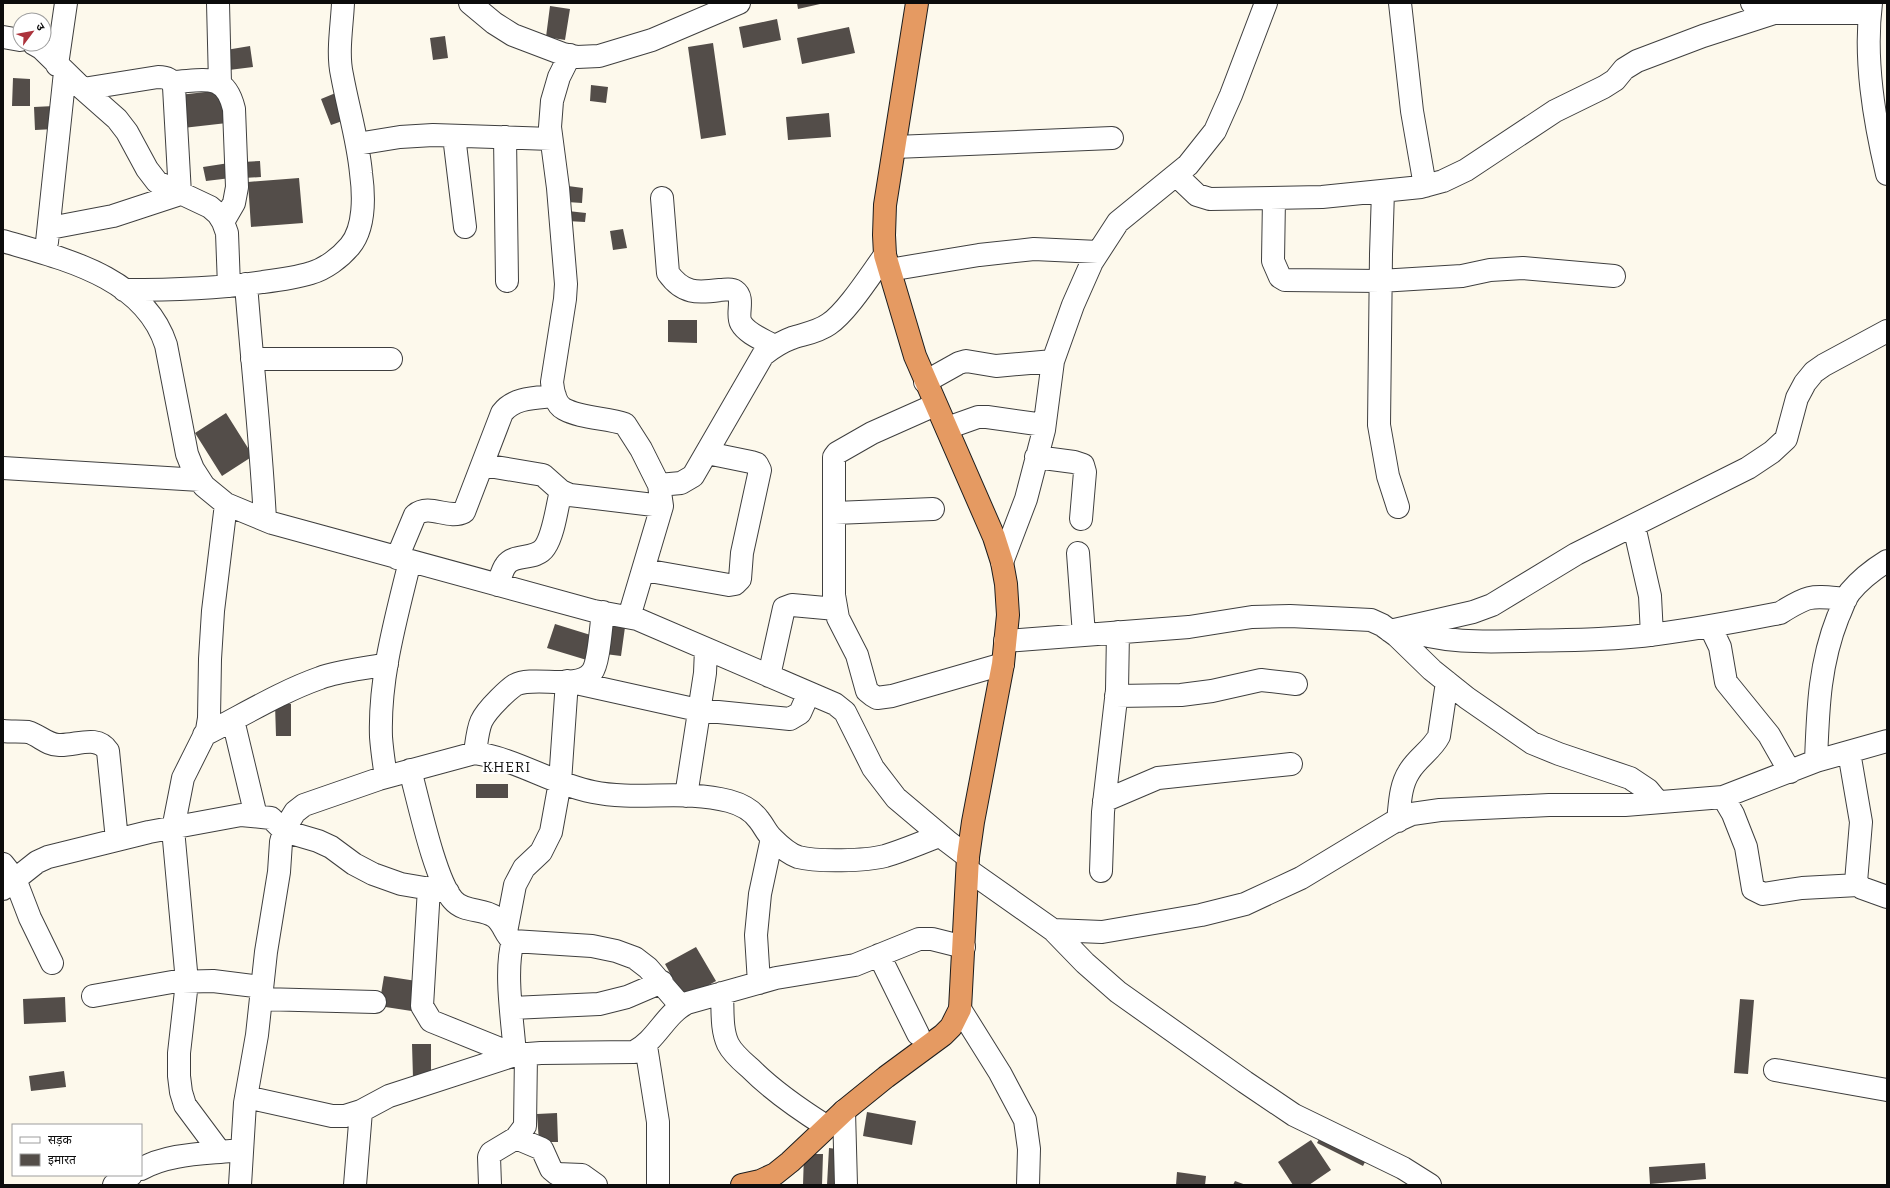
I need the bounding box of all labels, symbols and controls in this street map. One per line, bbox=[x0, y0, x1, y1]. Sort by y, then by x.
north arrow bbox=[12, 12, 52, 52]
text: उ bbox=[33, 21, 48, 34]
district label: KHERI bbox=[483, 759, 531, 776]
legend bbox=[12, 1124, 142, 1176]
text: सड़क bbox=[48, 1133, 73, 1147]
text: इमारत bbox=[48, 1153, 77, 1167]

